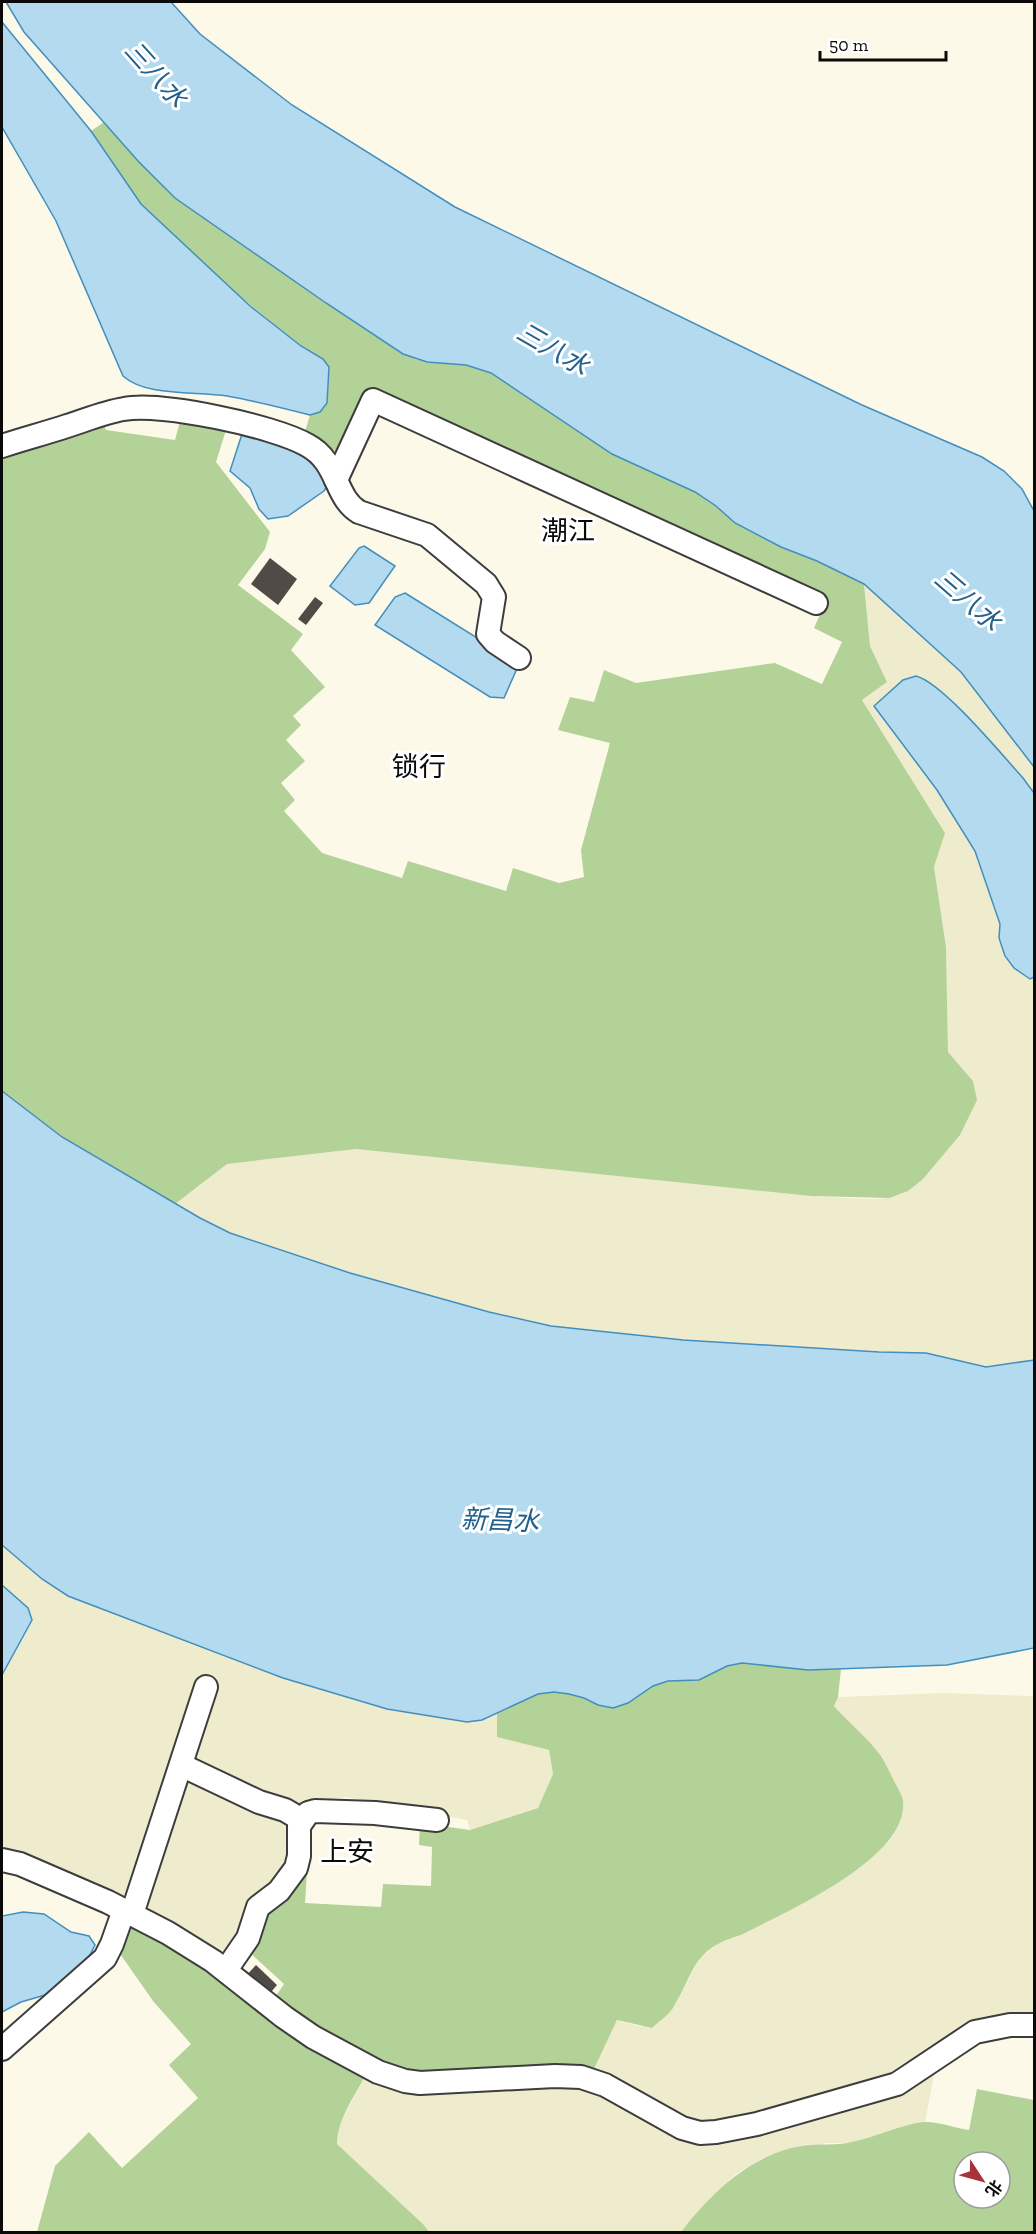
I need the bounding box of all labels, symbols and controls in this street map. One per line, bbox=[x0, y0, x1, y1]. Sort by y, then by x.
scale bar bbox=[820, 24, 946, 62]
water label: 三八水 bbox=[118, 34, 195, 114]
text: 50 m bbox=[829, 34, 869, 56]
water label: 三八水 bbox=[511, 316, 596, 383]
district label: 潮江 bbox=[541, 515, 595, 547]
water label: 三八水 bbox=[928, 562, 1009, 638]
district label: 锁行 bbox=[392, 751, 446, 783]
water label: 新昌水 bbox=[460, 1503, 541, 1537]
district label: 上安 bbox=[320, 1836, 374, 1868]
north arrow bbox=[952, 2150, 1012, 2210]
text: 北 bbox=[981, 2176, 1006, 2201]

